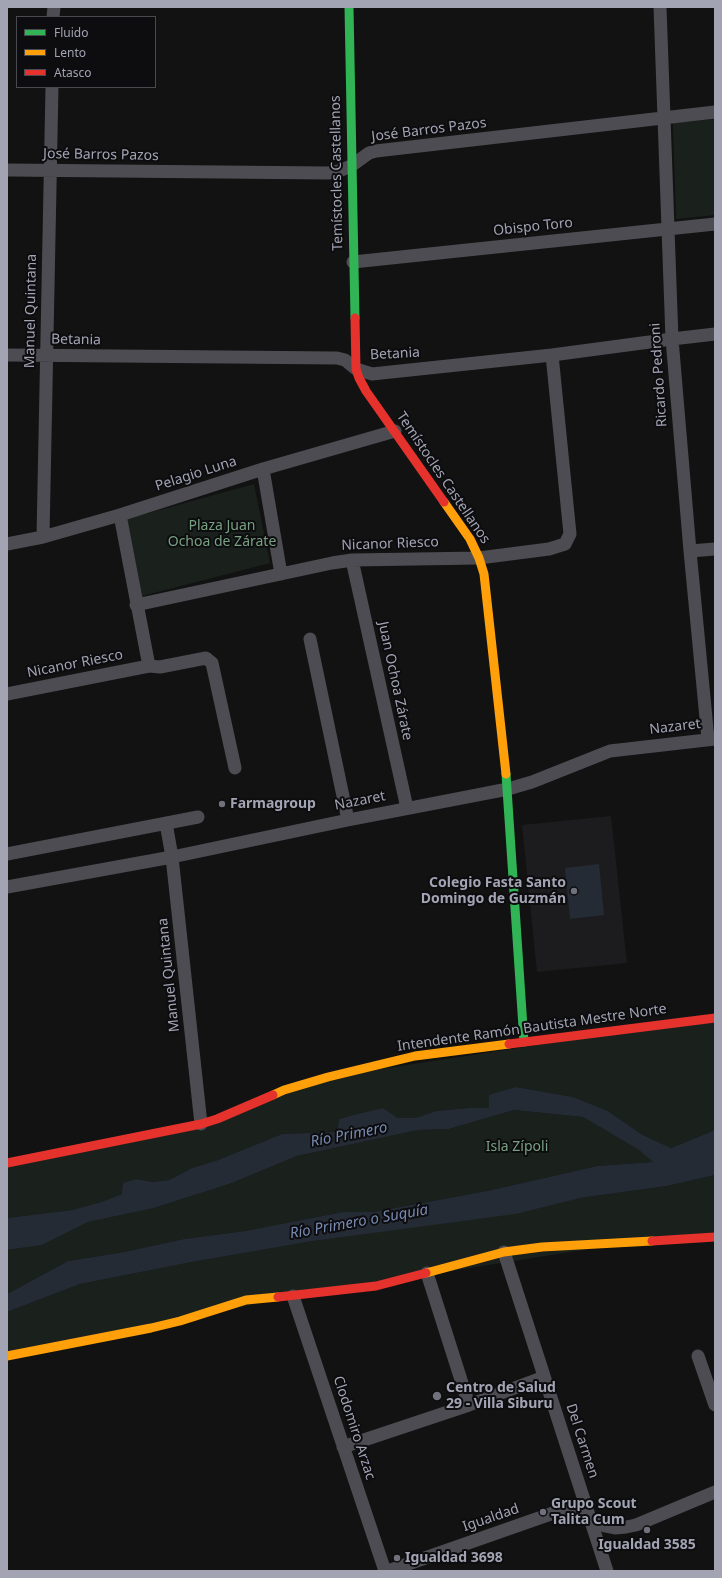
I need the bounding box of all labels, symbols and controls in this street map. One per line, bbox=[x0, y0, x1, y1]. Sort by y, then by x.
legend bbox=[16, 16, 156, 88]
text: Fluido bbox=[54, 24, 88, 41]
text: Lento bbox=[54, 44, 86, 61]
text: Atasco bbox=[54, 64, 92, 81]
street label: Temístocles Castellanos bbox=[327, 95, 347, 251]
street label: José Barros Pazos bbox=[371, 115, 487, 145]
street label: José Barros Pazos bbox=[43, 146, 159, 164]
street label: Obispo Toro bbox=[492, 214, 574, 240]
street label: Manuel Quintana bbox=[22, 254, 40, 368]
street label: Ricardo Pedroni bbox=[647, 322, 671, 428]
street label: Betania bbox=[51, 331, 101, 349]
street label: Betania bbox=[370, 344, 420, 364]
street label: Temístocles Castellanos bbox=[393, 409, 493, 547]
street label: Pelagio Luna bbox=[153, 453, 239, 495]
park label: Plaza Juan Ochoa de Zárate bbox=[168, 518, 276, 550]
street label: Nicanor Riesco bbox=[341, 534, 439, 554]
street label: Juan Ochoa Zárate bbox=[374, 620, 416, 742]
street label: Nicanor Riesco bbox=[26, 646, 124, 682]
street label: Nazaret bbox=[648, 716, 702, 738]
street label: Nazaret bbox=[333, 788, 387, 814]
place label: Farmagroup bbox=[230, 796, 316, 812]
marker: Farmagroup bbox=[217, 799, 227, 809]
place label: Colegio Fasta Santo Domingo de Guzmán bbox=[421, 875, 566, 908]
marker: Colegio Fasta Santo Domingo de Guzmán bbox=[569, 886, 579, 896]
street label: Manuel Quintana bbox=[155, 917, 183, 1033]
street label: Intendente Ramón Bautista Mestre Norte bbox=[396, 1001, 668, 1055]
water label: Río Primero bbox=[309, 1119, 389, 1151]
park label: Isla Zípoli bbox=[486, 1139, 548, 1155]
water label: Río Primero o Suquía bbox=[288, 1201, 430, 1243]
street label: Clodomiro Arzac bbox=[329, 1374, 379, 1482]
place label: Centro de Salud 29 - Villa Siburu bbox=[446, 1380, 556, 1412]
marker: Centro de Salud 29 - Villa Siburu bbox=[431, 1390, 443, 1402]
street label: Del Carmen bbox=[562, 1402, 602, 1480]
place label: Grupo Scout Talita Cum bbox=[551, 1496, 637, 1528]
street label: Igualdad bbox=[461, 1501, 521, 1535]
marker: Grupo Scout Talita Cum bbox=[538, 1507, 548, 1517]
marker: Igualdad 3585 bbox=[642, 1525, 652, 1535]
place label: Igualdad 3585 bbox=[598, 1537, 696, 1553]
place label: Igualdad 3698 bbox=[405, 1550, 503, 1566]
marker: Igualdad 3698 bbox=[392, 1553, 402, 1563]

